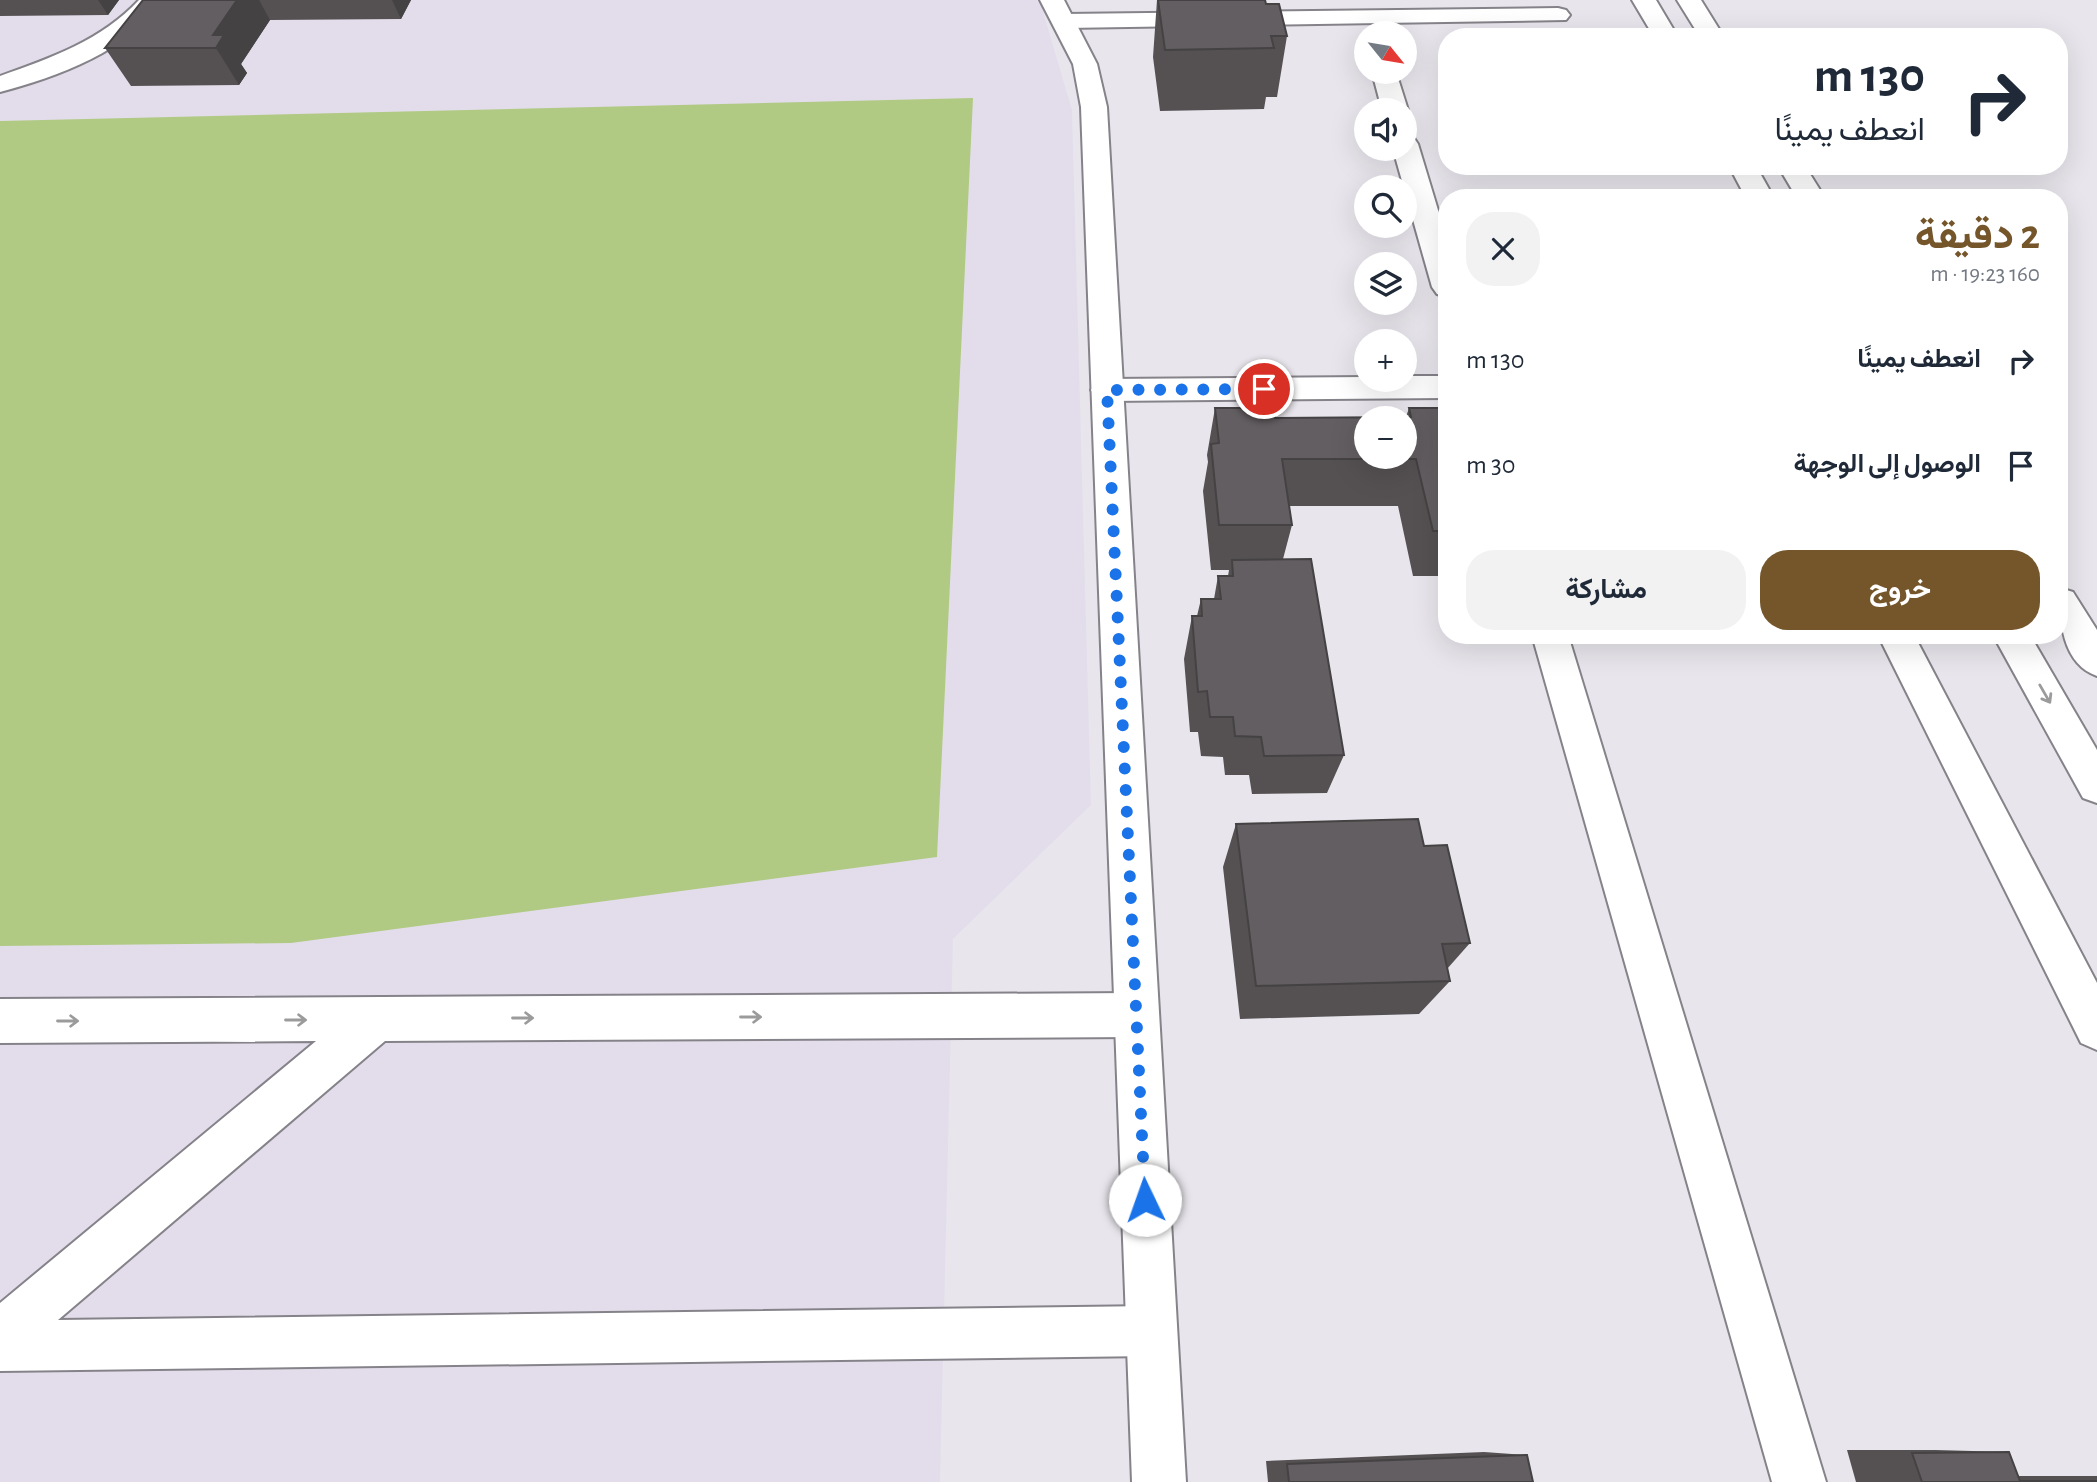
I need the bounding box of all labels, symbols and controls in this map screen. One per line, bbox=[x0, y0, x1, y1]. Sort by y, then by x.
north arrow bbox=[1354, 21, 1418, 84]
map controls bbox=[1354, 21, 1417, 469]
text: 130 m bbox=[1814, 52, 1925, 101]
icon: right bbox=[1949, 56, 2040, 147]
button: sound bbox=[1354, 98, 1417, 161]
text: انعطف يمينًا bbox=[1774, 114, 1925, 146]
button: search bbox=[1354, 175, 1417, 238]
button: close bbox=[1466, 212, 1540, 286]
text: 2 دقيقة bbox=[1915, 214, 2040, 256]
button: layers bbox=[1354, 252, 1417, 315]
text: 160 m · 19:23 bbox=[1930, 263, 2040, 286]
button: + bbox=[1354, 329, 1417, 392]
icon: right bbox=[2002, 342, 2040, 380]
text: انعطف يمينًا bbox=[1857, 346, 1981, 372]
text: 130 m bbox=[1466, 347, 1525, 373]
pin bbox=[1234, 359, 1294, 419]
icon: arrive bbox=[1245, 370, 1283, 408]
button: − bbox=[1354, 406, 1417, 469]
icon: arrive bbox=[2002, 447, 2040, 485]
text: الوصول إلى الوجهة bbox=[1793, 451, 1981, 477]
text: 30 m bbox=[1466, 452, 1516, 478]
button: مشاركة bbox=[1466, 550, 1746, 630]
button: خروج bbox=[1760, 550, 2040, 630]
one-way arrow bbox=[2038, 684, 2052, 704]
one-way arrow bbox=[739, 1011, 762, 1024]
one-way arrow bbox=[511, 1012, 534, 1025]
one-way arrow bbox=[284, 1013, 307, 1027]
one-way arrow bbox=[56, 1014, 79, 1028]
position arrow bbox=[1108, 1163, 1182, 1237]

